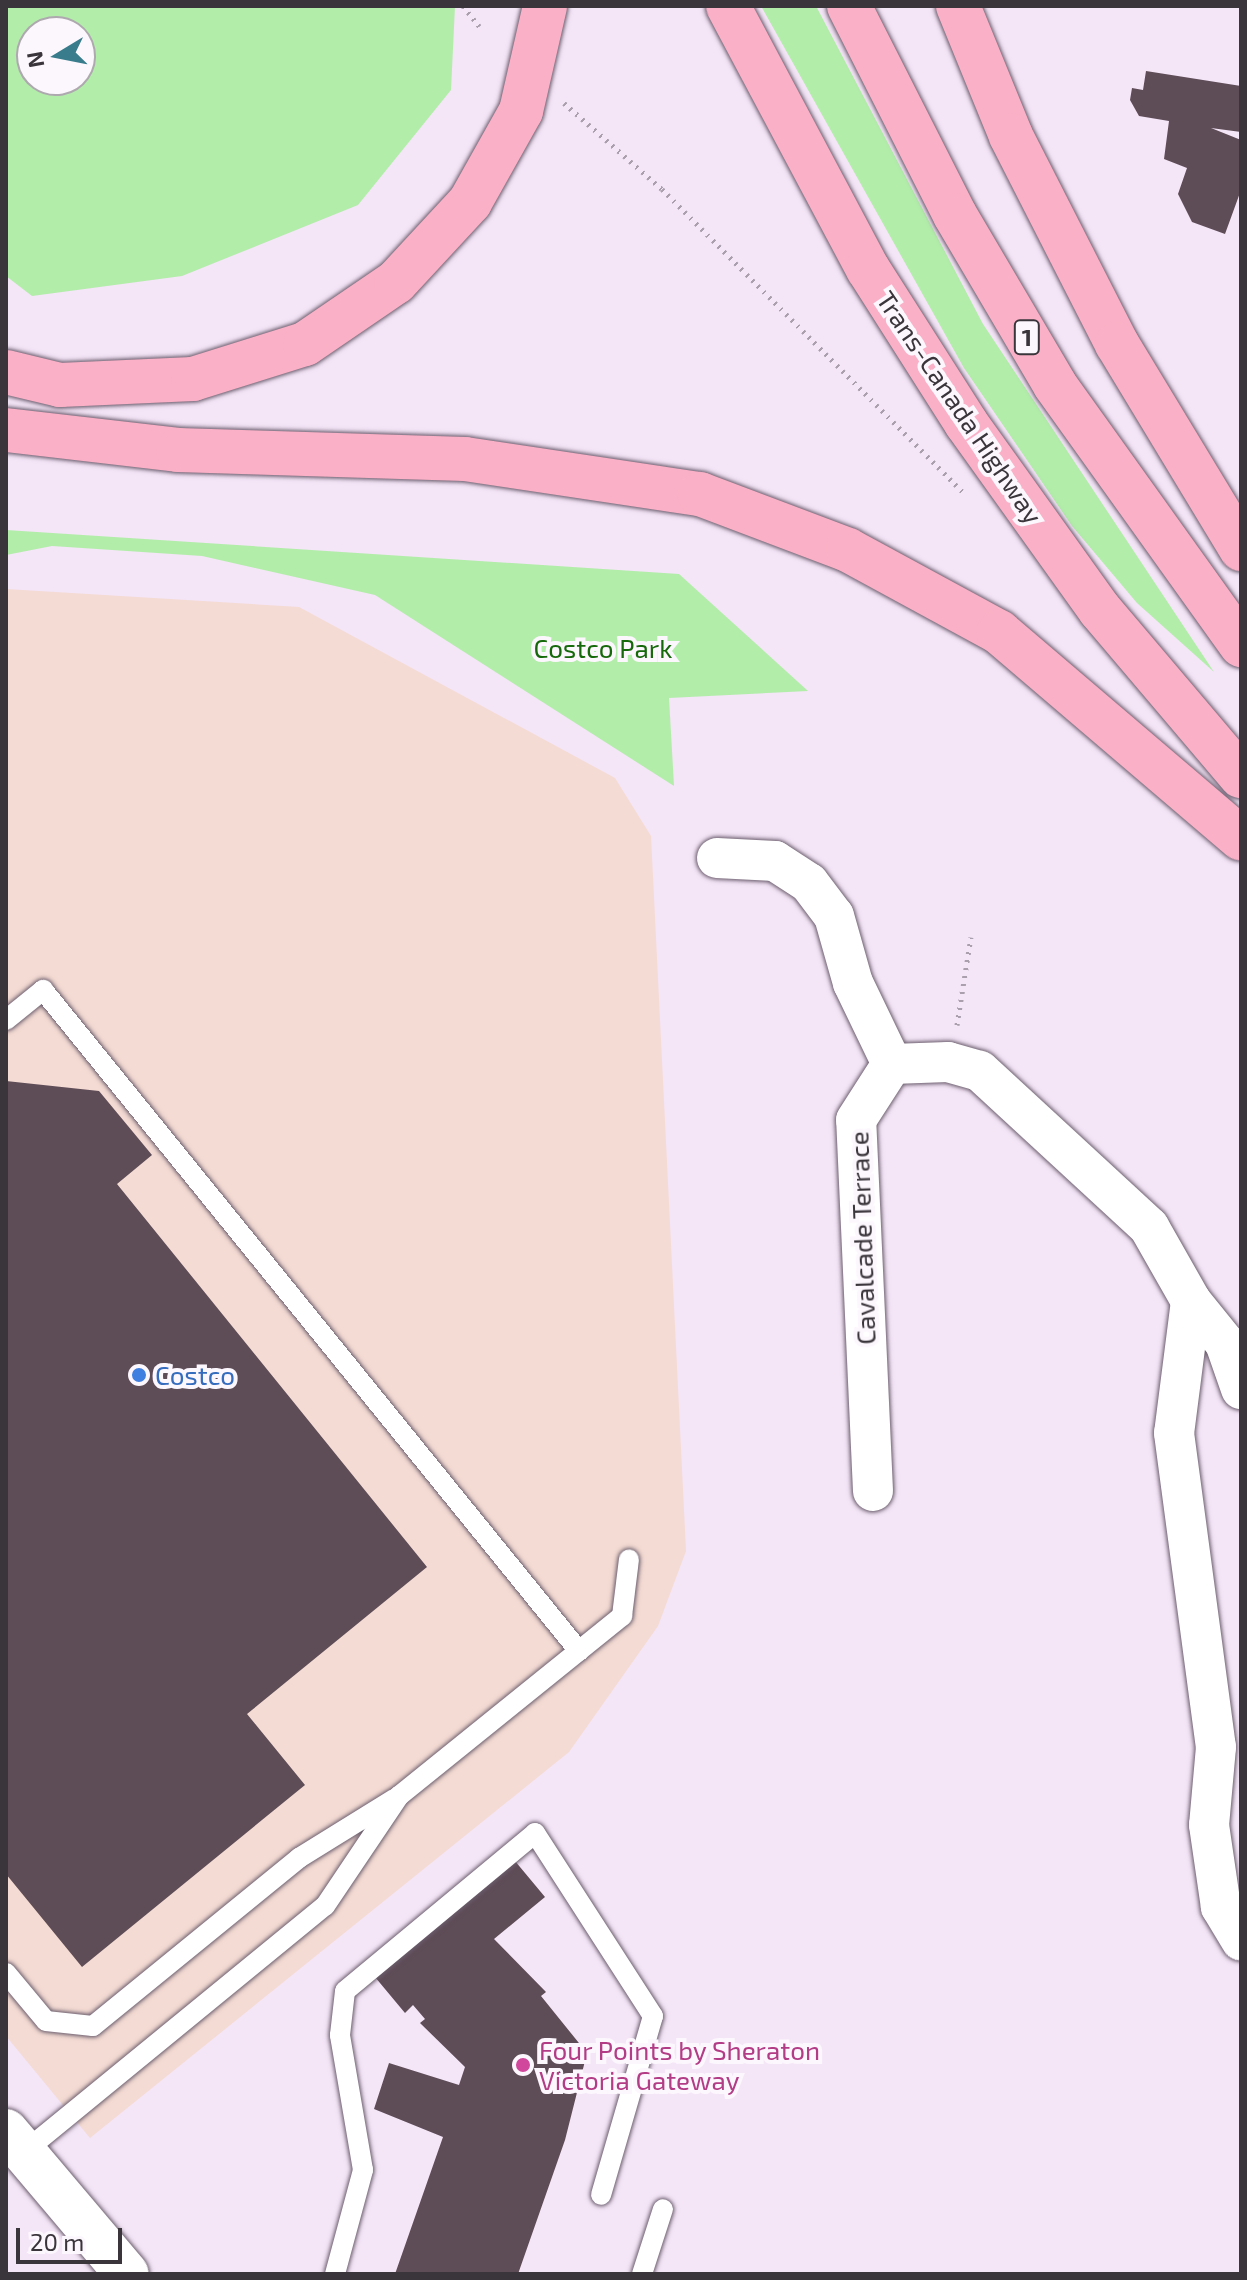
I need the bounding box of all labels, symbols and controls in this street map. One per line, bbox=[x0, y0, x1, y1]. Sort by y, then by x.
north arrow bbox=[16, 16, 96, 96]
text: N bbox=[20, 50, 49, 70]
street label: Trans-Canada Highway bbox=[871, 285, 1049, 529]
road number: 1 bbox=[1013, 317, 1041, 357]
park label: Costco Park bbox=[534, 632, 672, 664]
street label: Cavalcade Terrace bbox=[843, 1130, 881, 1346]
place label: Costco bbox=[155, 1359, 235, 1391]
marker: Costco bbox=[130, 1366, 148, 1384]
place label: Four Points by Sheraton Victoria Gateway bbox=[539, 2034, 821, 2096]
marker: Four Points by Sheraton Victoria Gateway bbox=[514, 2056, 532, 2074]
scale bar bbox=[20, 2212, 126, 2262]
text: 20 m bbox=[30, 2227, 84, 2256]

